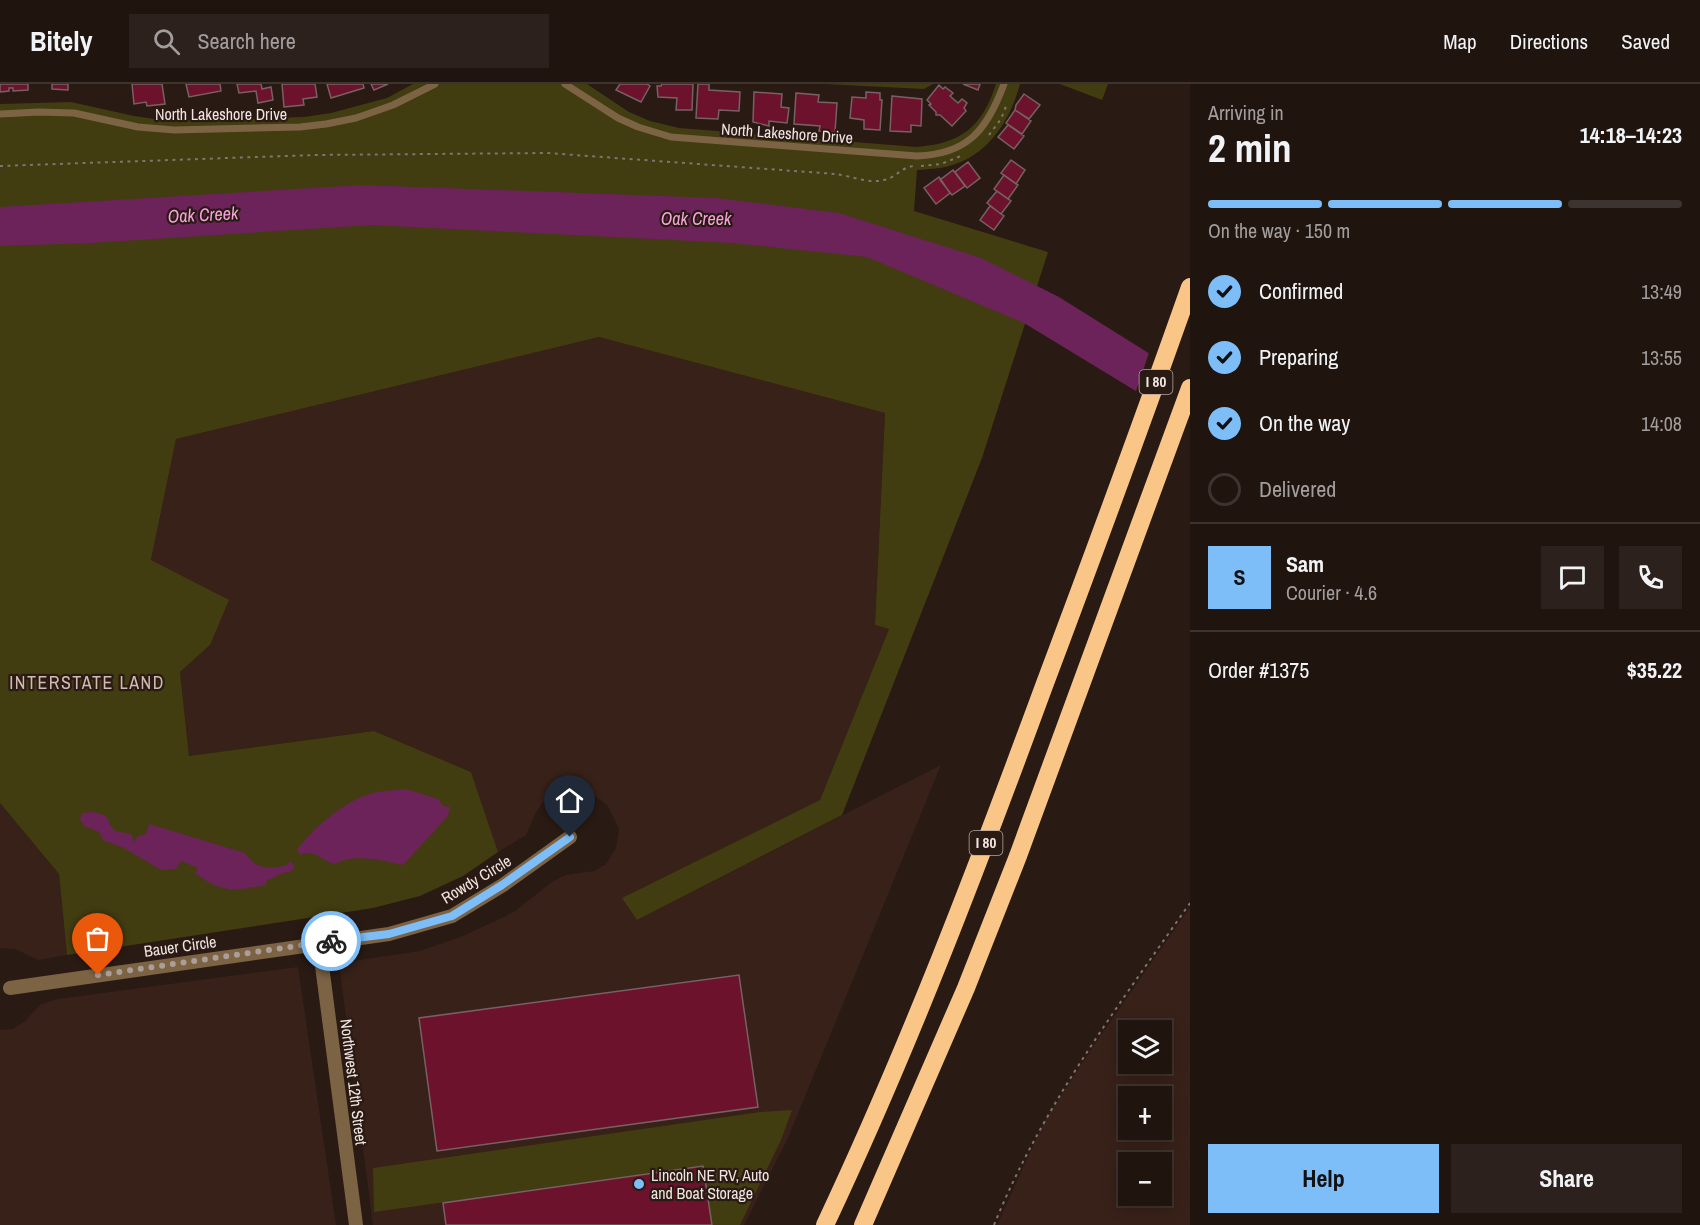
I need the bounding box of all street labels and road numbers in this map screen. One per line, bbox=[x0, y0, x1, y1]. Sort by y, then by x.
street label: North Lakeshore Drive bbox=[155, 103, 287, 125]
street label: North Lakeshore Drive bbox=[720, 117, 854, 149]
road number: I 80 bbox=[1140, 370, 1172, 394]
road number: I 80 bbox=[970, 831, 1002, 855]
street label: Rowdy Circle bbox=[437, 849, 515, 909]
street label: Bauer Circle bbox=[142, 930, 218, 962]
street label: Northwest 12th Street bbox=[335, 1018, 373, 1147]

